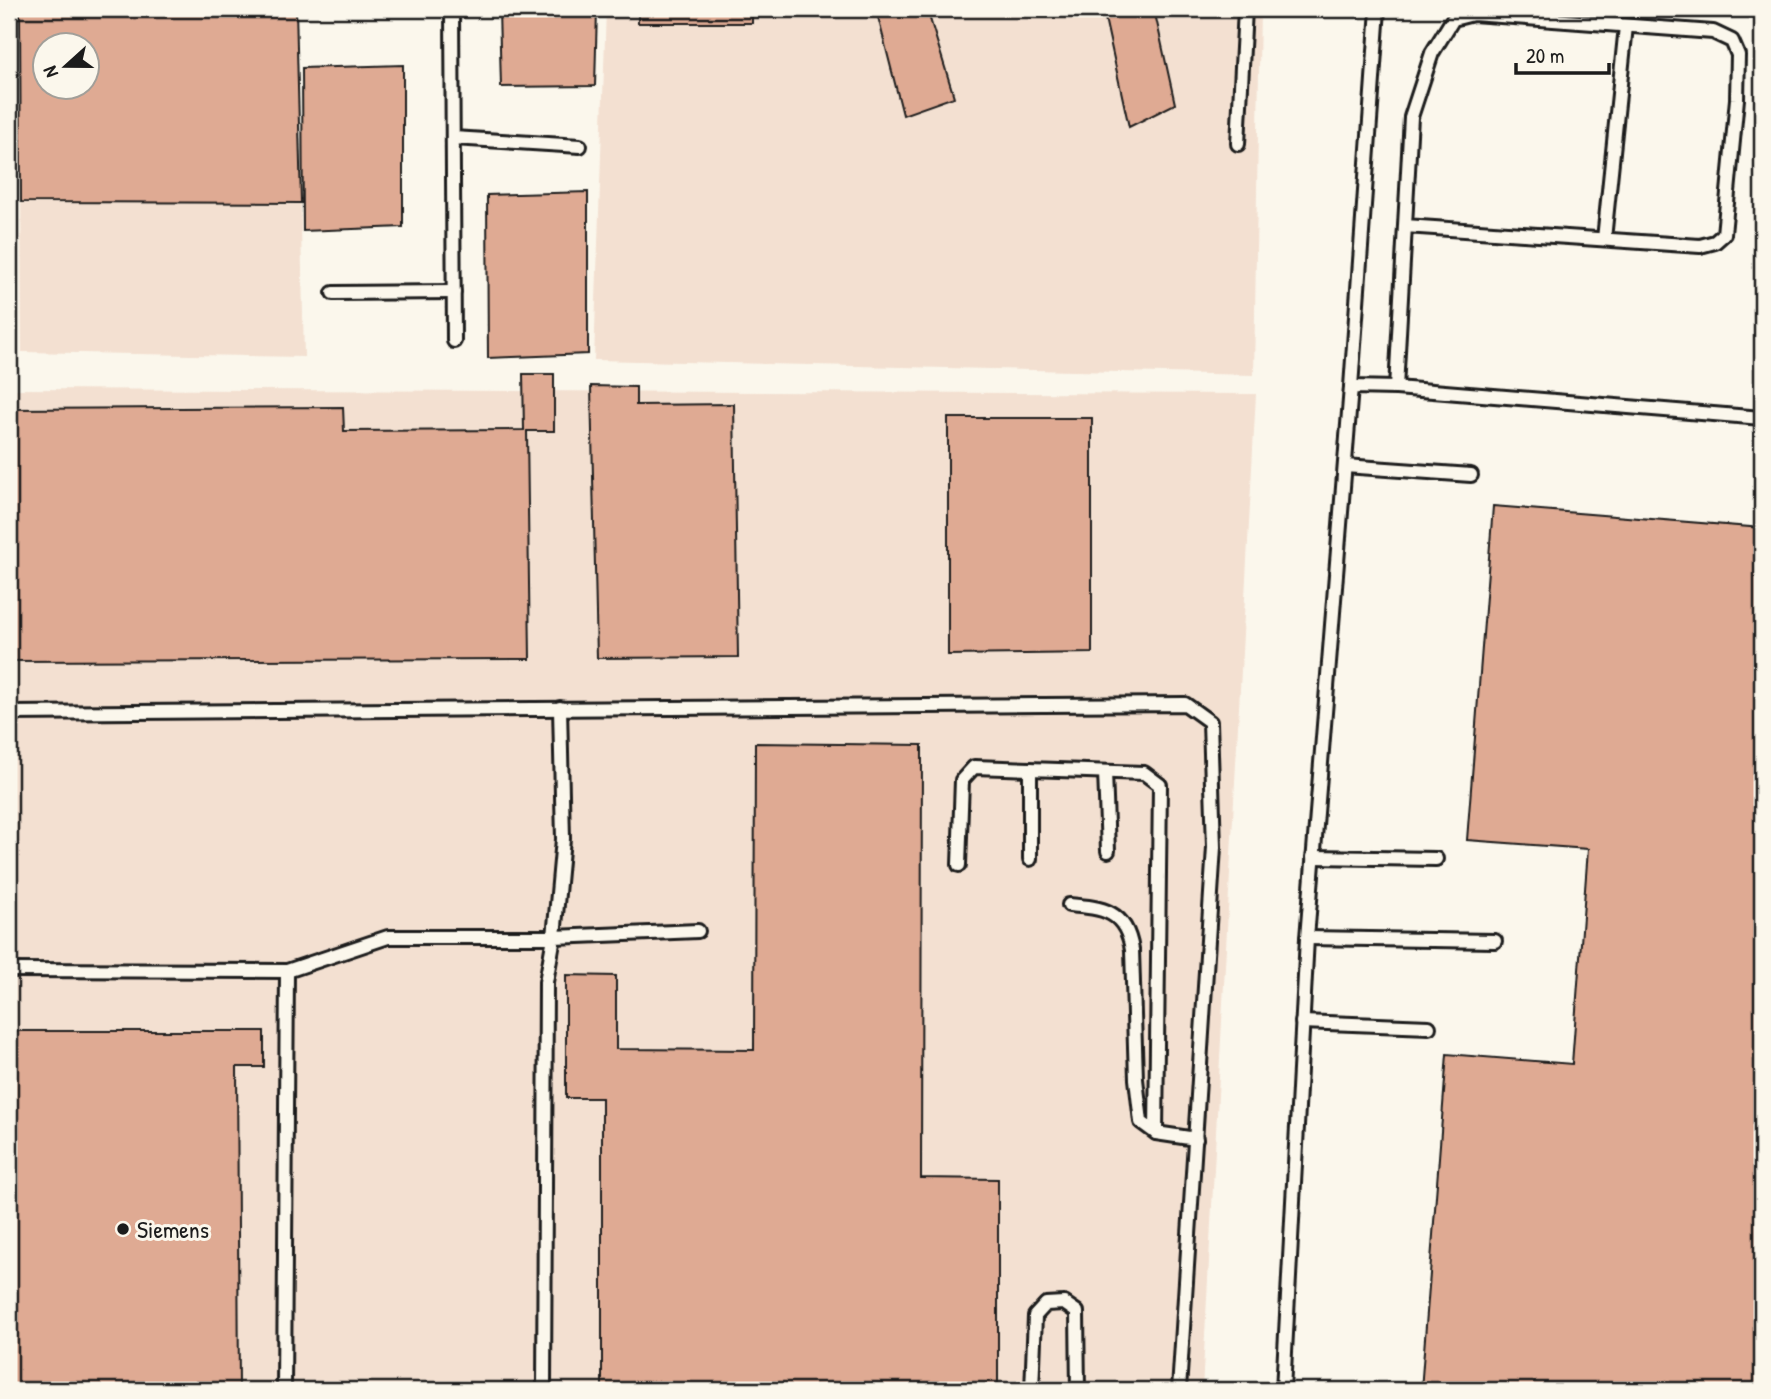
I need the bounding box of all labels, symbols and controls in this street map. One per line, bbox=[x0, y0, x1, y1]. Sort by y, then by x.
north arrow bbox=[32, 32, 102, 102]
scale bar bbox=[1516, 32, 1608, 76]
text: 20 m bbox=[1526, 41, 1564, 70]
text: N bbox=[36, 63, 64, 81]
place label: Siemens bbox=[137, 1213, 209, 1245]
marker: Siemens bbox=[115, 1221, 131, 1237]

